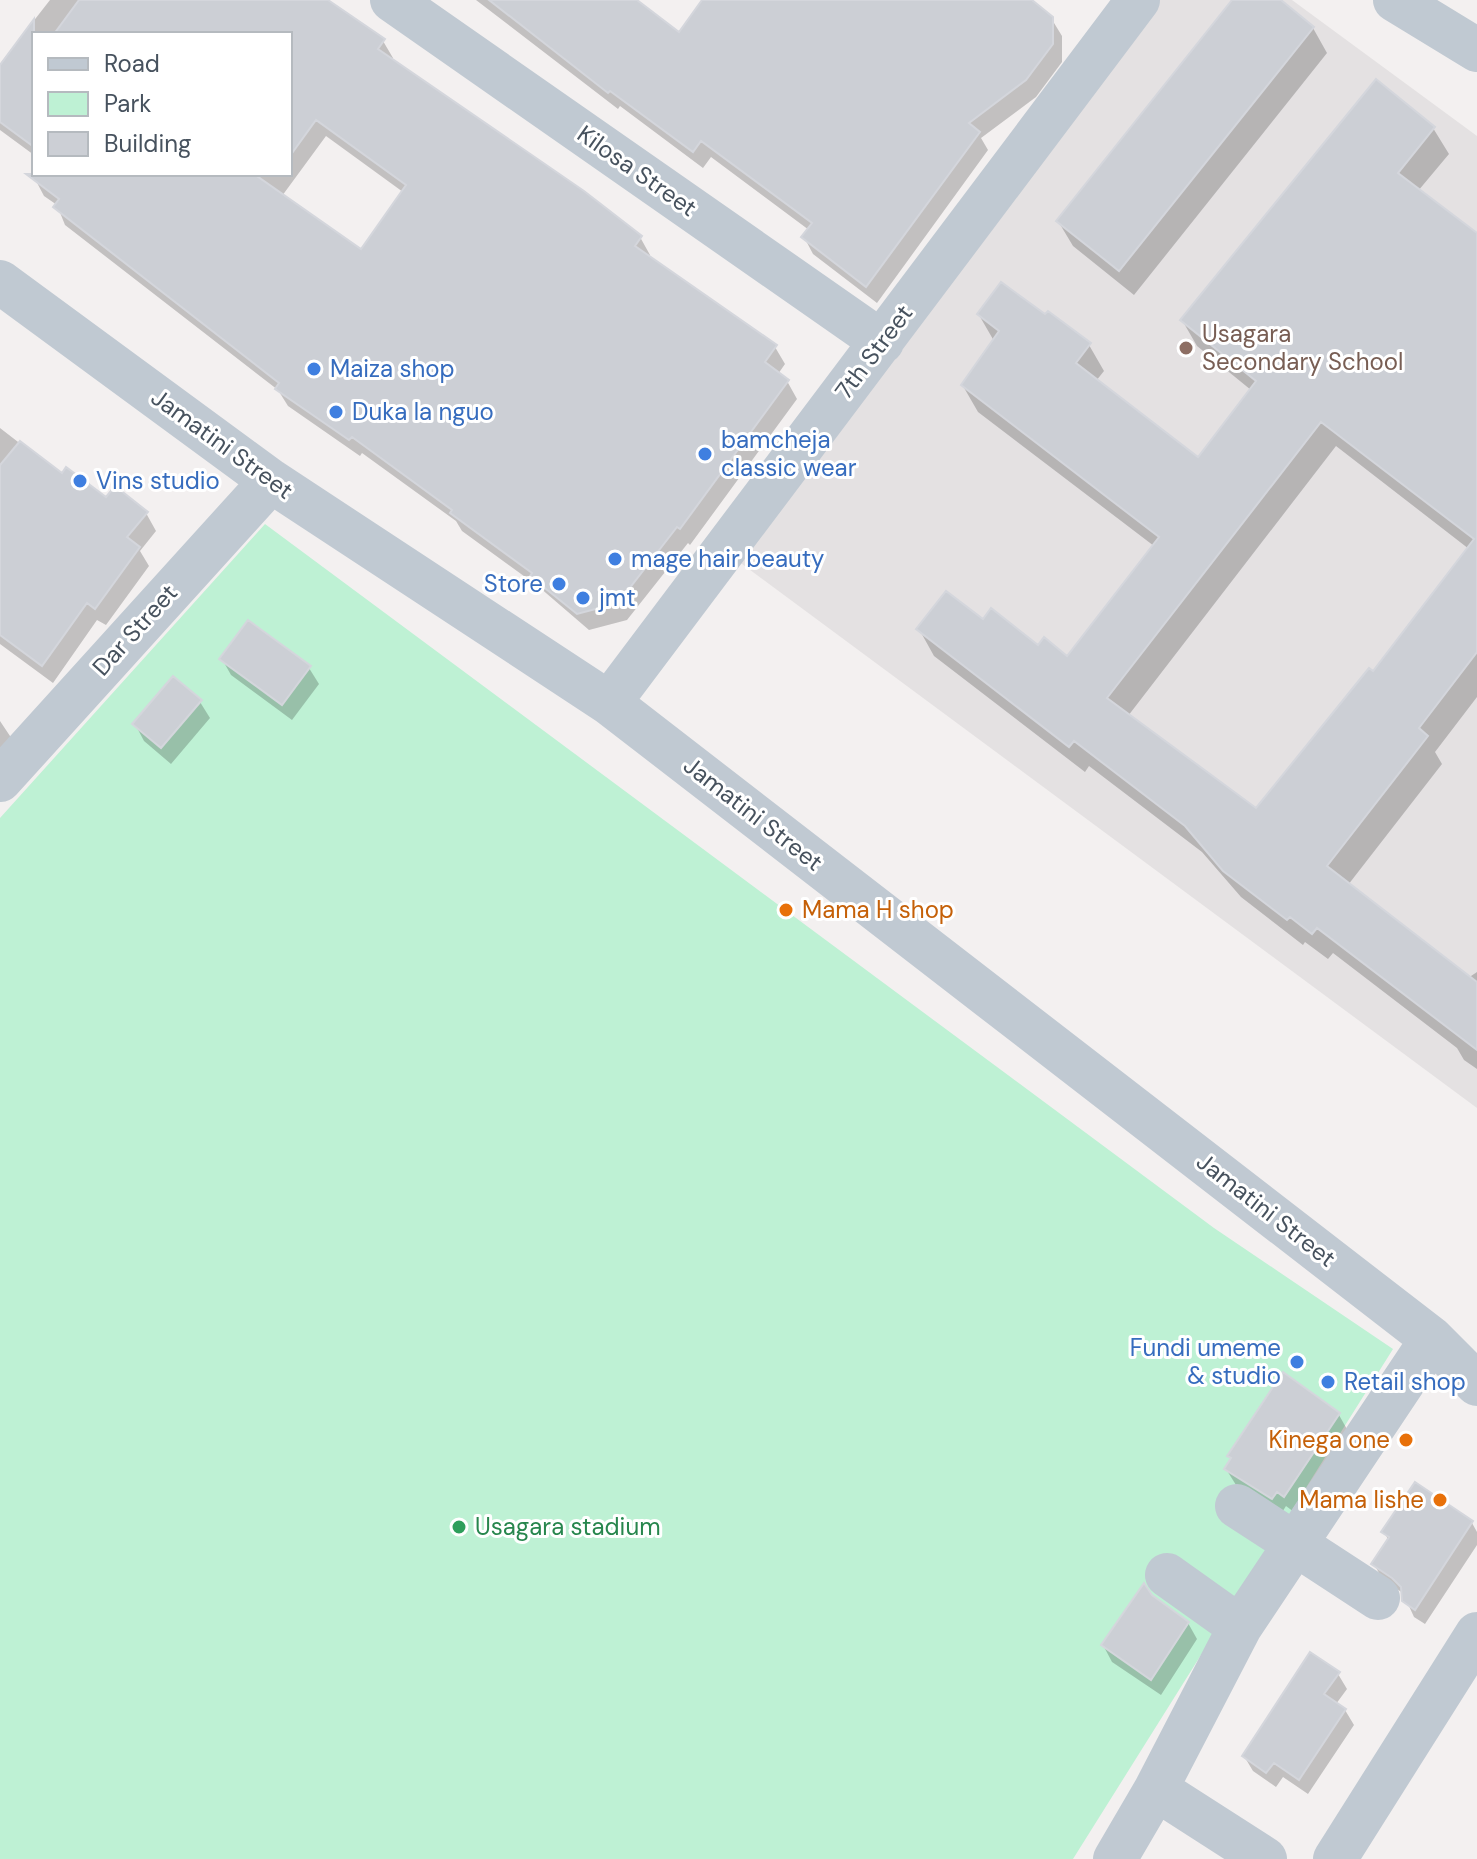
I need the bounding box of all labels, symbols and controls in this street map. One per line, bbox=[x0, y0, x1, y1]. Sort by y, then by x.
legend bbox=[32, 32, 292, 176]
text: Road bbox=[104, 48, 160, 79]
text: Park bbox=[104, 88, 151, 119]
street label: Kilosa Street bbox=[572, 118, 703, 223]
text: Building bbox=[104, 128, 191, 159]
street label: 7th Street bbox=[828, 298, 919, 405]
place label: Usagara Secondary School bbox=[1202, 318, 1403, 377]
marker: Usagara Secondary School bbox=[1177, 339, 1195, 357]
place label: Maiza shop bbox=[330, 353, 455, 384]
marker: Maiza shop bbox=[305, 360, 323, 378]
street label: Jamatini Street bbox=[145, 382, 299, 506]
place label: Duka la nguo bbox=[352, 396, 494, 427]
marker: Duka la nguo bbox=[327, 403, 345, 421]
place label: bamcheja classic wear bbox=[721, 424, 857, 483]
marker: bamcheja classic wear bbox=[696, 445, 714, 463]
place label: Vins studio bbox=[96, 465, 220, 496]
marker: Vins studio bbox=[71, 472, 89, 490]
place label: mage hair beauty bbox=[631, 543, 824, 574]
marker: mage hair beauty bbox=[606, 550, 624, 568]
place label: Store bbox=[484, 568, 543, 599]
marker: Store bbox=[550, 575, 568, 593]
street label: Dar Street bbox=[85, 577, 184, 682]
place label: jmt bbox=[598, 582, 636, 613]
marker: jmt bbox=[574, 589, 592, 607]
street label: Jamatini Street bbox=[677, 750, 829, 878]
place label: Mama H shop bbox=[802, 894, 954, 925]
marker: Mama H shop bbox=[777, 901, 795, 919]
street label: Jamatini Street bbox=[1190, 1146, 1342, 1274]
place label: Fundi umeme & studio bbox=[1130, 1332, 1281, 1391]
marker: Fundi umeme & studio bbox=[1288, 1353, 1306, 1371]
place label: Retail shop bbox=[1344, 1366, 1466, 1397]
marker: Retail shop bbox=[1319, 1373, 1337, 1391]
place label: Kinega one bbox=[1268, 1424, 1390, 1455]
marker: Kinega one bbox=[1397, 1431, 1415, 1449]
place label: Mama lishe bbox=[1299, 1484, 1424, 1515]
marker: Mama lishe bbox=[1431, 1491, 1449, 1509]
place label: Usagara stadium bbox=[475, 1511, 661, 1542]
marker: Usagara stadium bbox=[450, 1518, 468, 1536]

